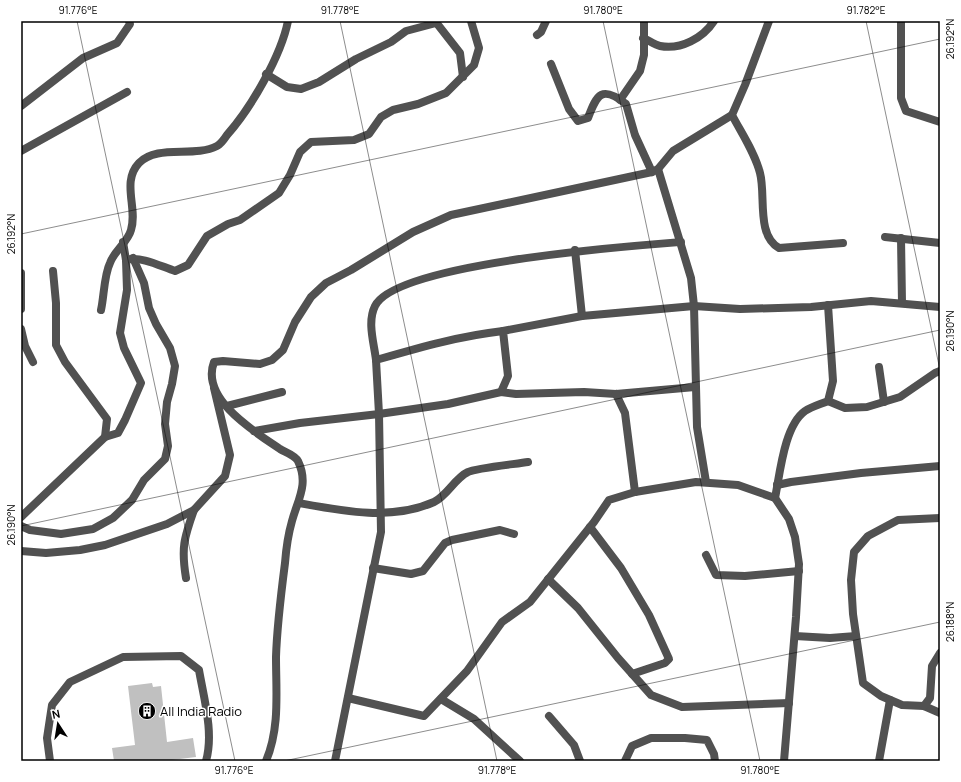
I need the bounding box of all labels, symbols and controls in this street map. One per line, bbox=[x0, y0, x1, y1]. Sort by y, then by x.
text: 91.776°E bbox=[59, 3, 98, 17]
text: 91.778°E bbox=[321, 3, 360, 17]
text: 91.780°E bbox=[583, 3, 623, 17]
text: 91.782°E bbox=[847, 3, 886, 17]
text: 26.192°N bbox=[943, 19, 957, 59]
text: 26.192°N bbox=[4, 214, 18, 254]
text: 26.190°N bbox=[943, 310, 957, 351]
text: 26.190°N bbox=[4, 504, 18, 545]
text: 26.188°N bbox=[943, 602, 957, 642]
building icon: All India Radio bbox=[137, 701, 157, 721]
place label: All India Radio bbox=[160, 702, 242, 720]
north arrow bbox=[38, 704, 78, 744]
text: N bbox=[50, 706, 61, 722]
text: 91.776°E bbox=[215, 763, 254, 777]
text: 91.778°E bbox=[478, 763, 517, 777]
text: 91.780°E bbox=[740, 763, 780, 777]

